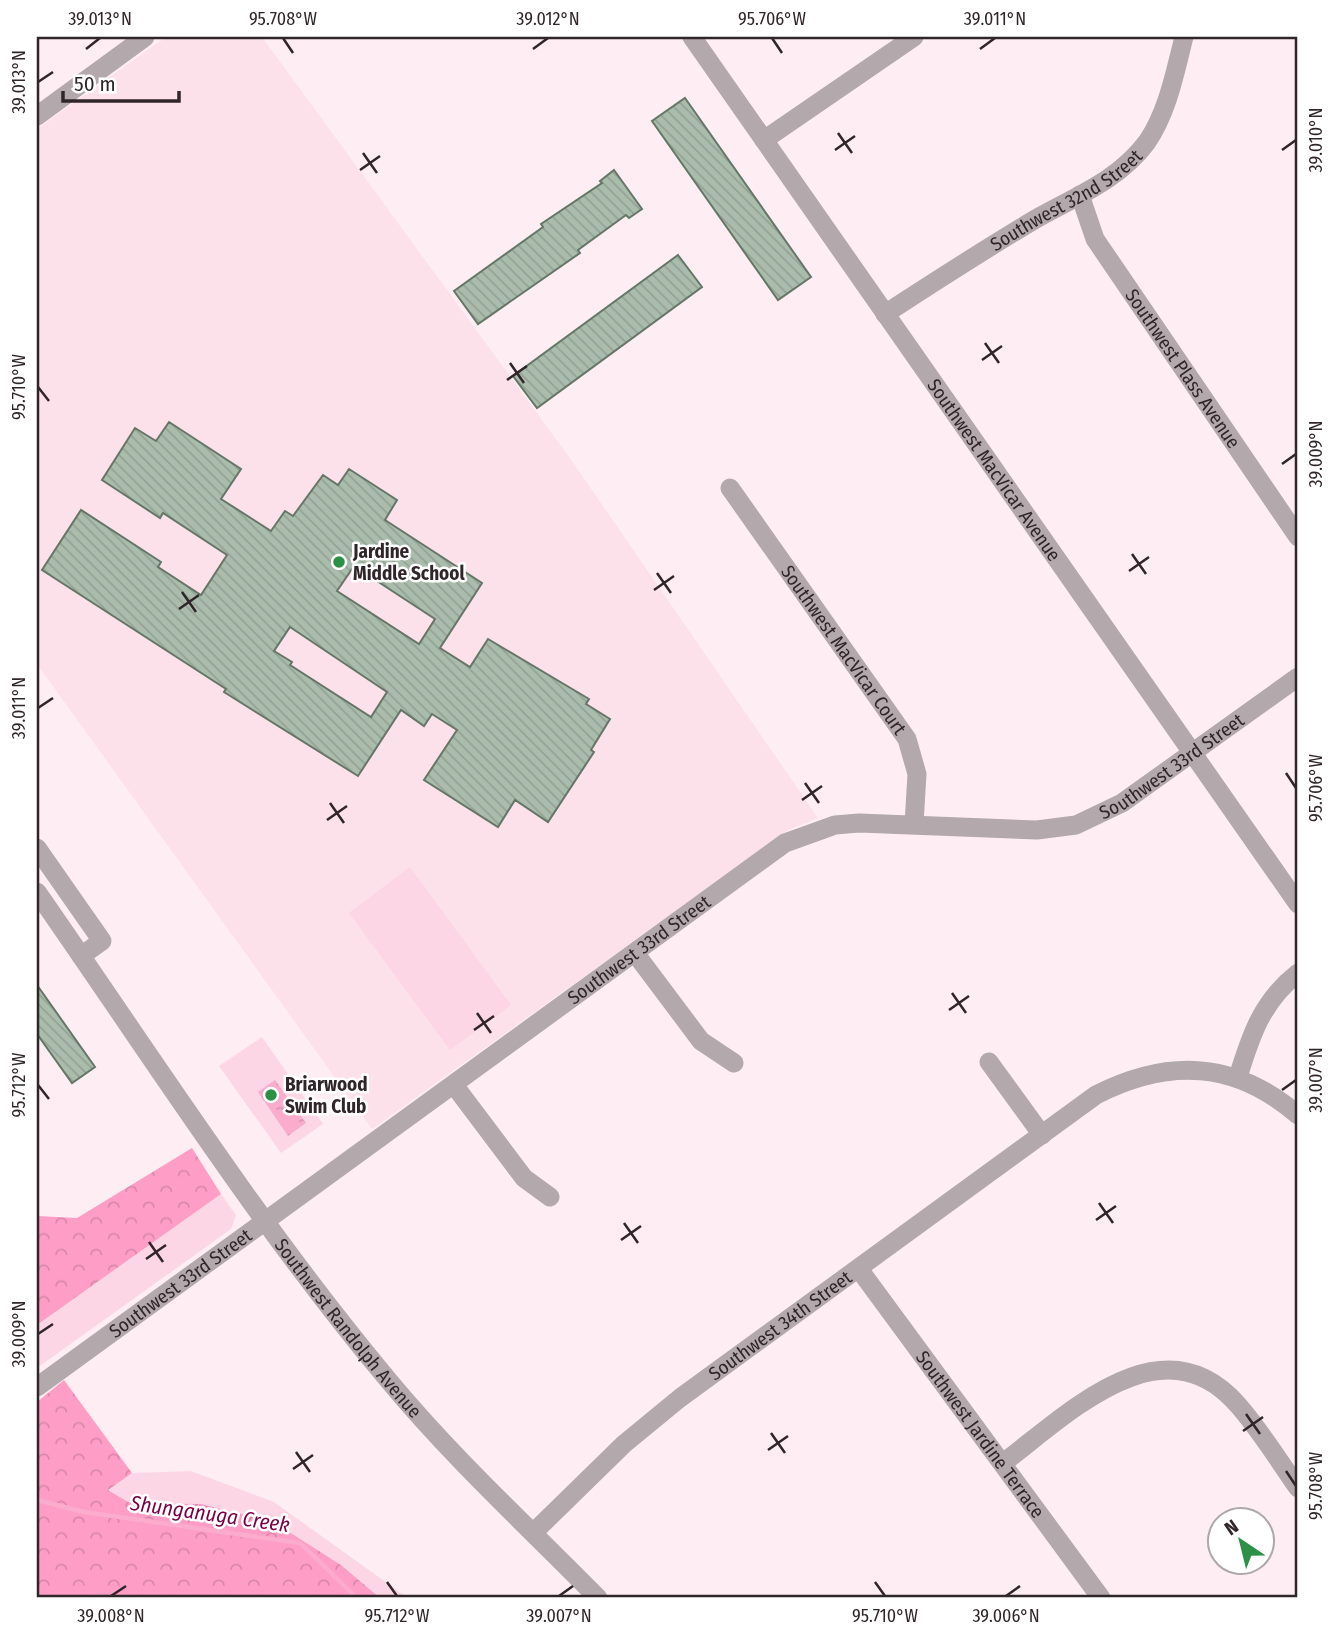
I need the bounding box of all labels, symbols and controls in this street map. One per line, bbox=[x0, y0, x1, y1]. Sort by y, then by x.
text: 39.013°N bbox=[68, 8, 132, 30]
text: 95.708°W bbox=[249, 8, 318, 30]
text: 39.012°N bbox=[516, 8, 580, 30]
text: 95.706°W bbox=[738, 8, 807, 30]
text: 39.011°N bbox=[964, 8, 1026, 30]
text: 39.013°N bbox=[8, 50, 30, 114]
scale bar bbox=[63, 60, 178, 104]
text: 50 m bbox=[74, 71, 116, 97]
text: 39.010°N bbox=[1305, 108, 1327, 172]
street label: Southwest 32nd Street bbox=[986, 144, 1148, 256]
street label: Southwest Plass Avenue bbox=[1120, 285, 1245, 453]
text: 95.710°W bbox=[8, 353, 30, 420]
street label: Southwest MacVicar Avenue bbox=[922, 374, 1066, 566]
text: 39.009°N bbox=[1305, 421, 1327, 488]
place label: Jardine Middle School bbox=[352, 540, 465, 585]
marker: Jardine Middle School bbox=[331, 554, 347, 570]
street label: Southwest MacVicar Court bbox=[776, 561, 912, 740]
text: 39.011°N bbox=[8, 677, 30, 739]
street label: Southwest 33rd Street bbox=[1096, 708, 1249, 824]
text: 95.706°W bbox=[1305, 753, 1327, 822]
street label: Southwest 33rd Street bbox=[563, 890, 716, 1009]
text: 39.007°N bbox=[1305, 1047, 1327, 1113]
text: 95.712°W bbox=[8, 1052, 30, 1117]
place label: Briarwood Swim Club bbox=[285, 1073, 368, 1118]
marker: Briarwood Swim Club bbox=[263, 1087, 279, 1103]
street label: Southwest 33rd Street bbox=[105, 1223, 257, 1343]
street label: Southwest Randolph Avenue bbox=[270, 1234, 426, 1423]
street label: Southwest 34th Street bbox=[704, 1265, 857, 1385]
text: 39.009°N bbox=[8, 1301, 30, 1368]
street label: Southwest Jardine Terrace bbox=[911, 1346, 1049, 1523]
text: 95.708°W bbox=[1305, 1451, 1327, 1520]
water label: Shunganuga Creek bbox=[128, 1490, 291, 1538]
north arrow bbox=[1206, 1506, 1276, 1576]
text: N bbox=[1220, 1515, 1243, 1540]
text: 39.008°N bbox=[77, 1605, 145, 1627]
text: 95.712°W bbox=[365, 1605, 430, 1627]
text: 39.007°N bbox=[526, 1605, 592, 1627]
text: 95.710°W bbox=[852, 1605, 919, 1627]
text: 39.006°N bbox=[972, 1605, 1040, 1627]

